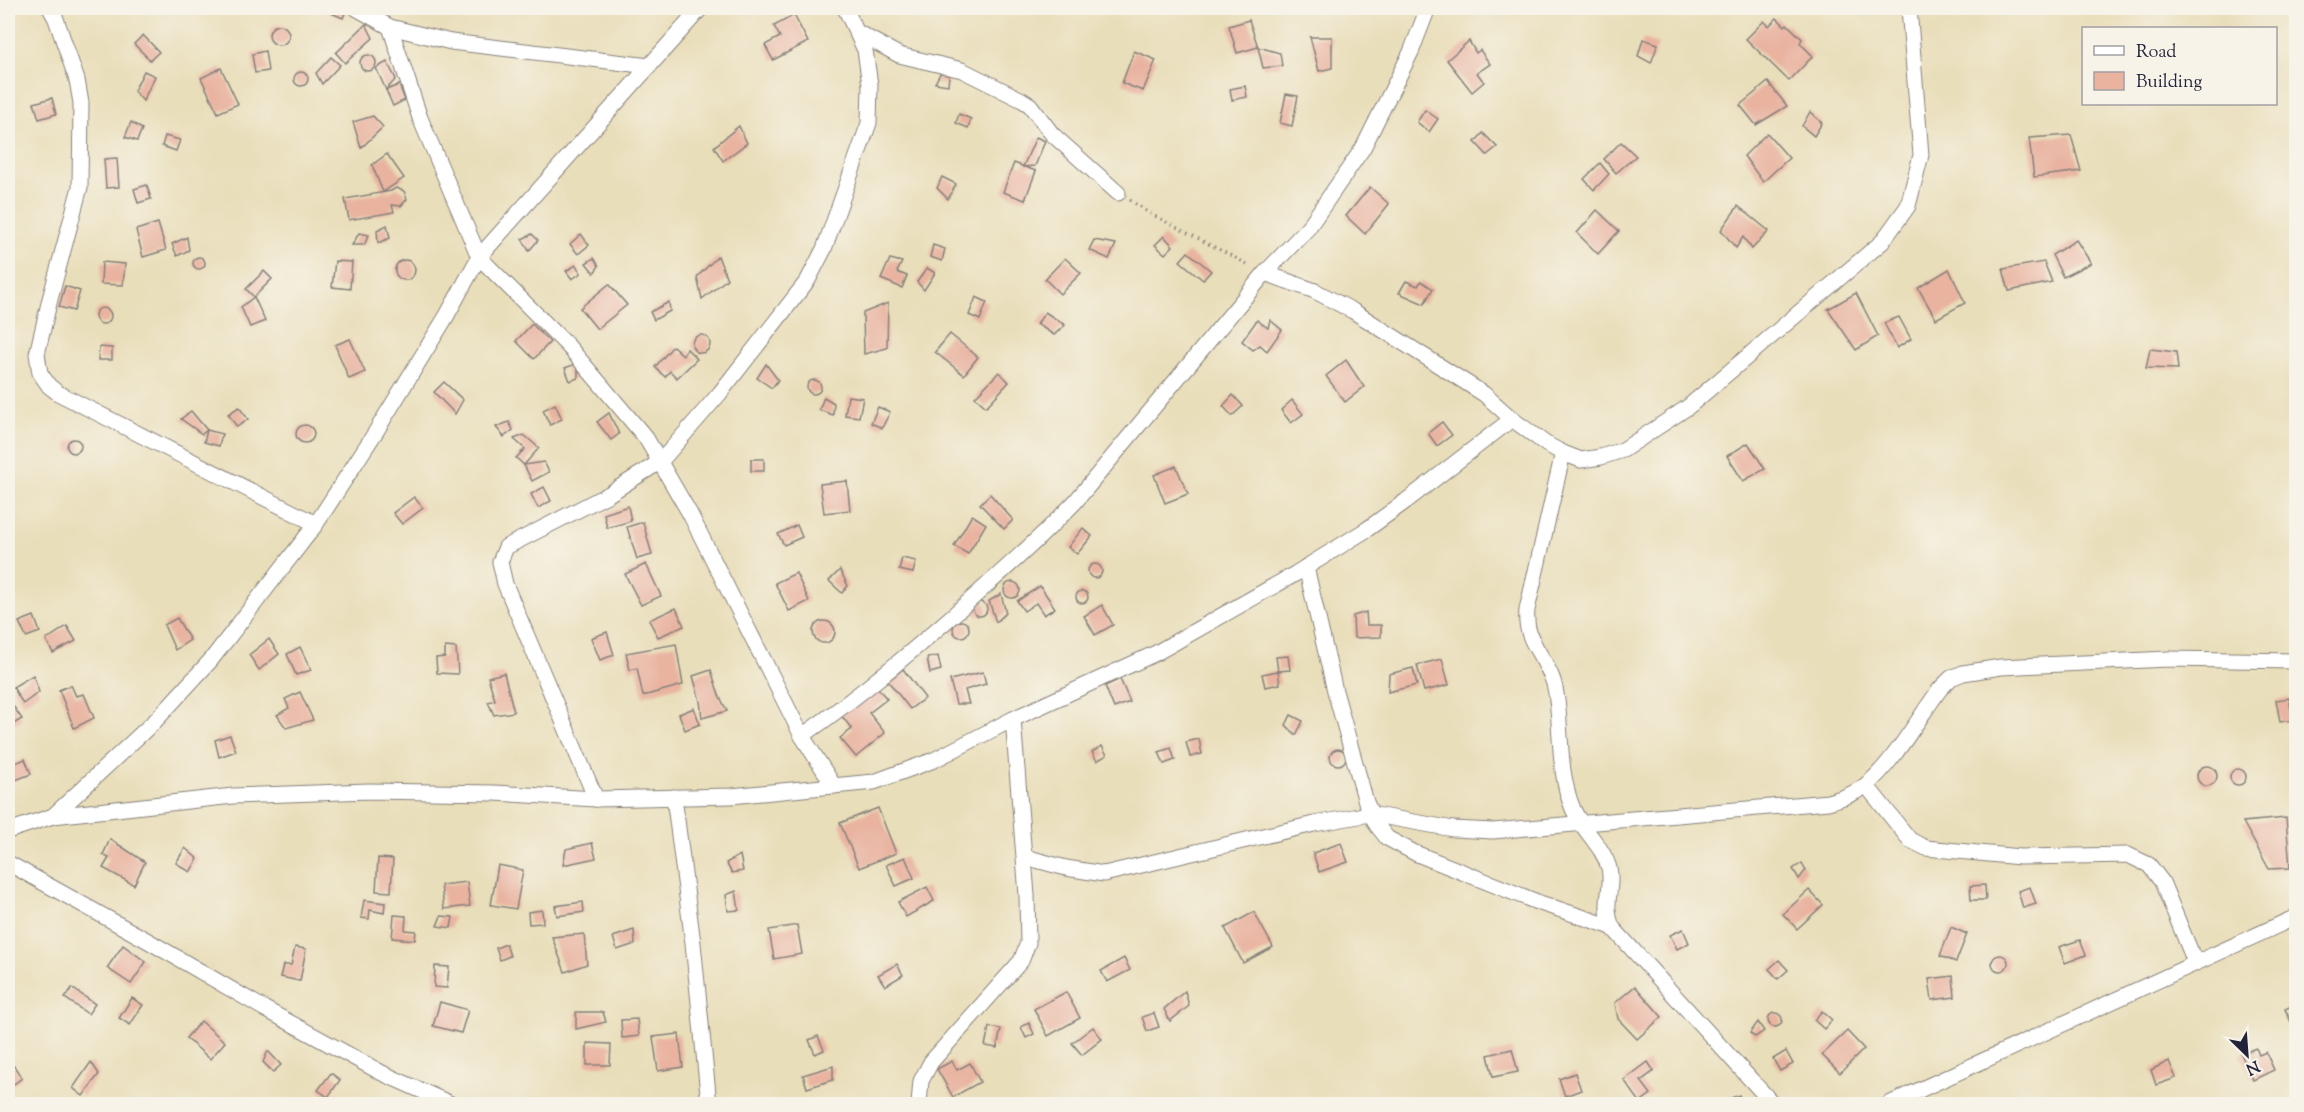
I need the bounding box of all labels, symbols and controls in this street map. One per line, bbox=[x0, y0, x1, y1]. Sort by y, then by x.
legend bbox=[2082, 27, 2277, 105]
text: Road bbox=[2136, 40, 2176, 66]
text: Building bbox=[2136, 70, 2202, 96]
north arrow bbox=[2217, 1025, 2277, 1085]
text: N bbox=[2241, 1053, 2263, 1080]

